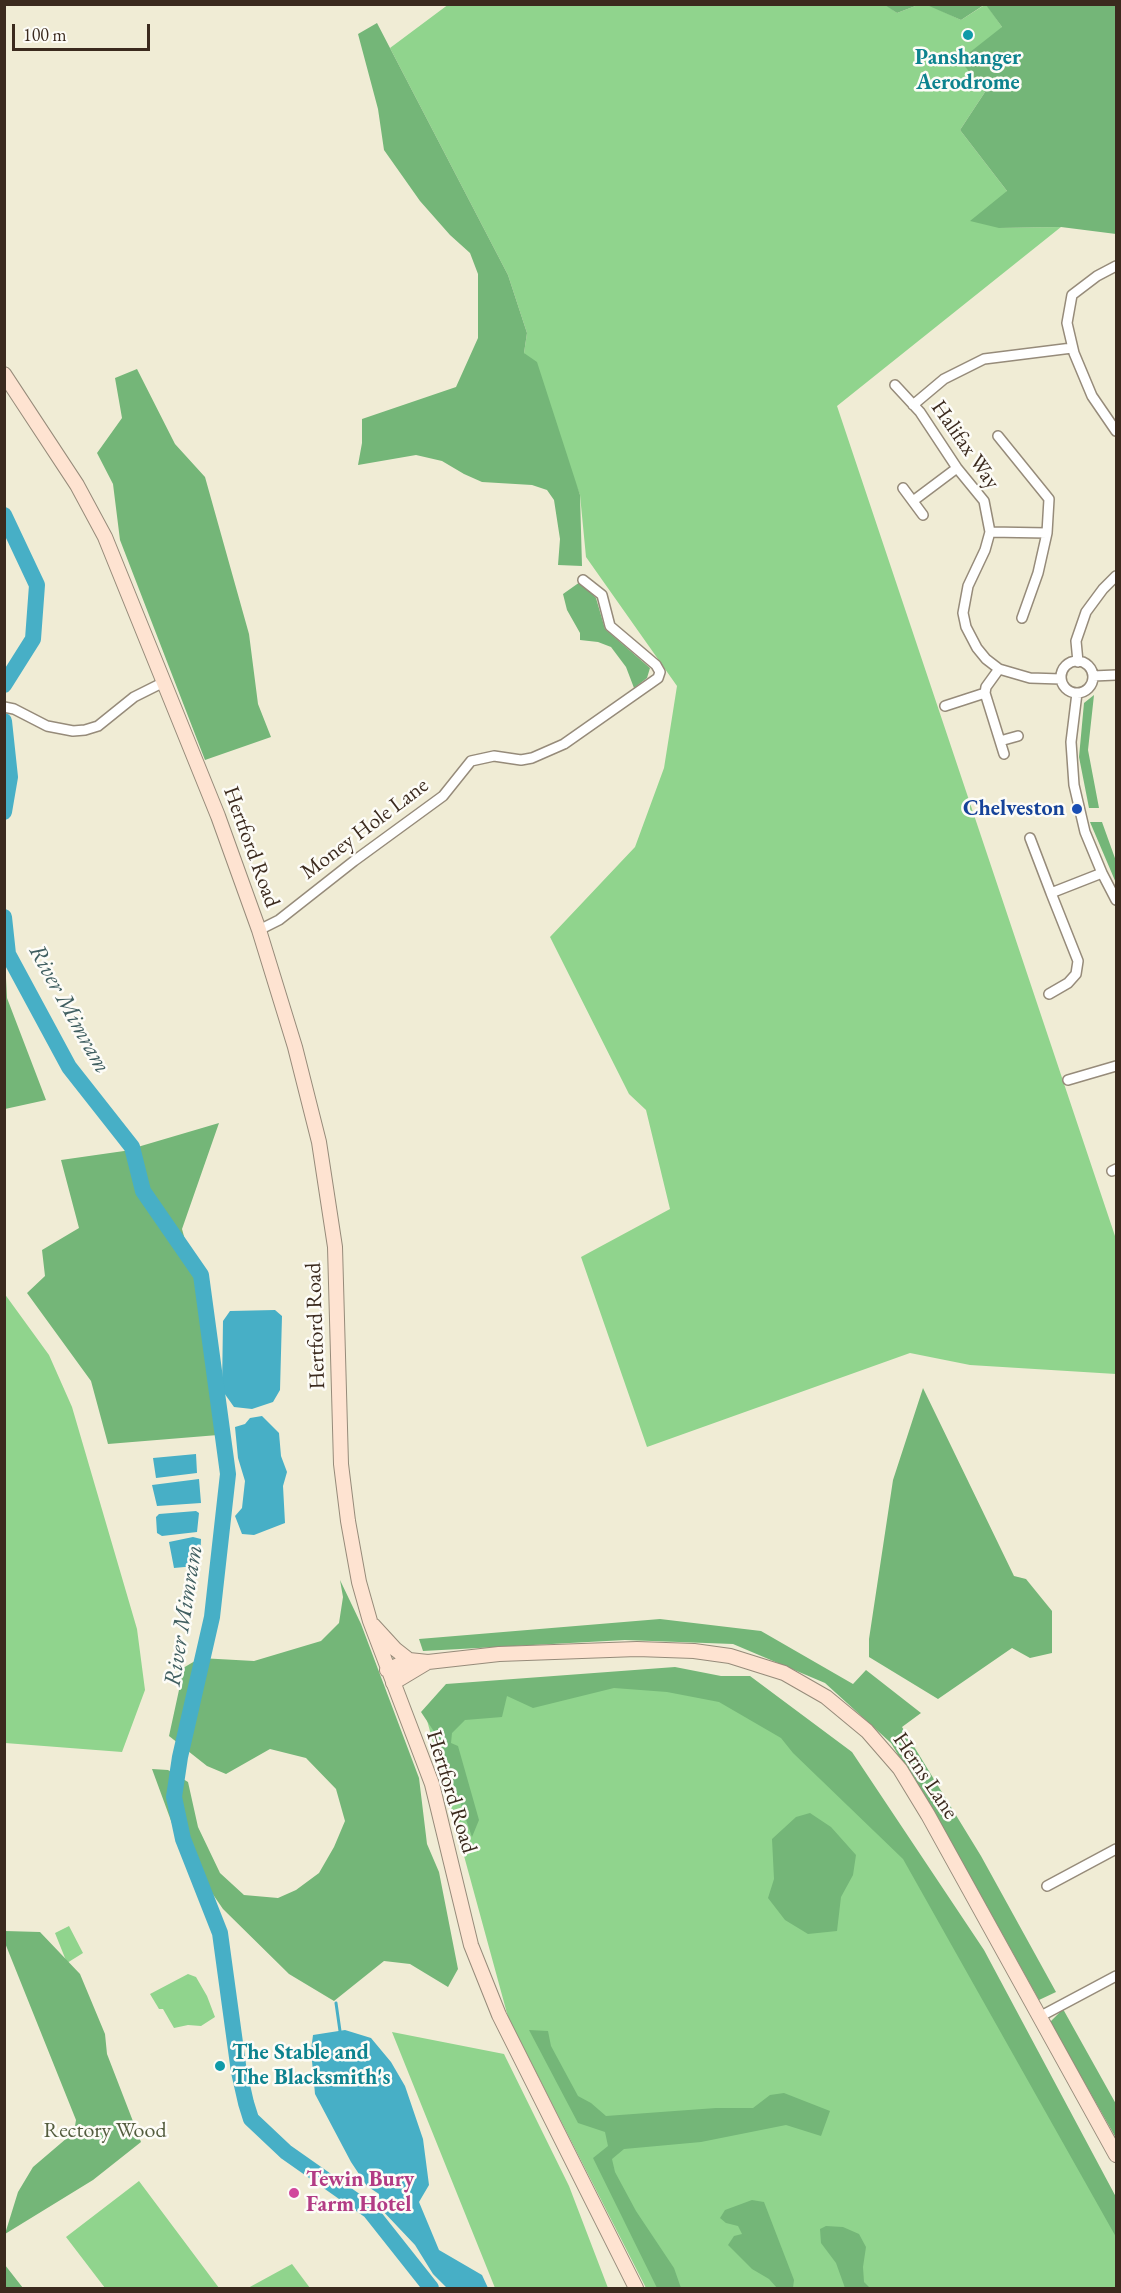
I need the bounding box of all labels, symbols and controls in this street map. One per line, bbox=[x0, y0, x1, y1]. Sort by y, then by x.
scale bar bbox=[15, 12, 153, 50]
text: 100 m bbox=[23, 23, 67, 46]
marker: Panshanger Aerodrome bbox=[961, 28, 975, 42]
place label: Panshanger Aerodrome bbox=[915, 45, 1021, 96]
street label: Halifax Way bbox=[925, 395, 1005, 495]
street label: Money Hole Lane bbox=[296, 772, 434, 886]
street label: Hertford Road bbox=[217, 783, 285, 911]
place label: Chelveston bbox=[963, 796, 1065, 822]
marker: Chelveston bbox=[1070, 802, 1084, 816]
water label: River Mimram bbox=[22, 940, 116, 1078]
street label: Hertford Road bbox=[301, 1262, 331, 1390]
water label: River Mimram bbox=[159, 1543, 209, 1689]
street label: Hertford Road bbox=[420, 1727, 482, 1857]
street label: Herns Lane bbox=[886, 1728, 964, 1824]
place label: The Stable and The Blacksmith's bbox=[232, 2040, 390, 2092]
marker: The Stable and The Blacksmith's bbox=[213, 2059, 227, 2073]
park label: Rectory Wood bbox=[43, 2118, 167, 2144]
place label: Tewin Bury Farm Hotel bbox=[306, 2167, 414, 2218]
marker: Tewin Bury Farm Hotel bbox=[287, 2186, 301, 2200]

